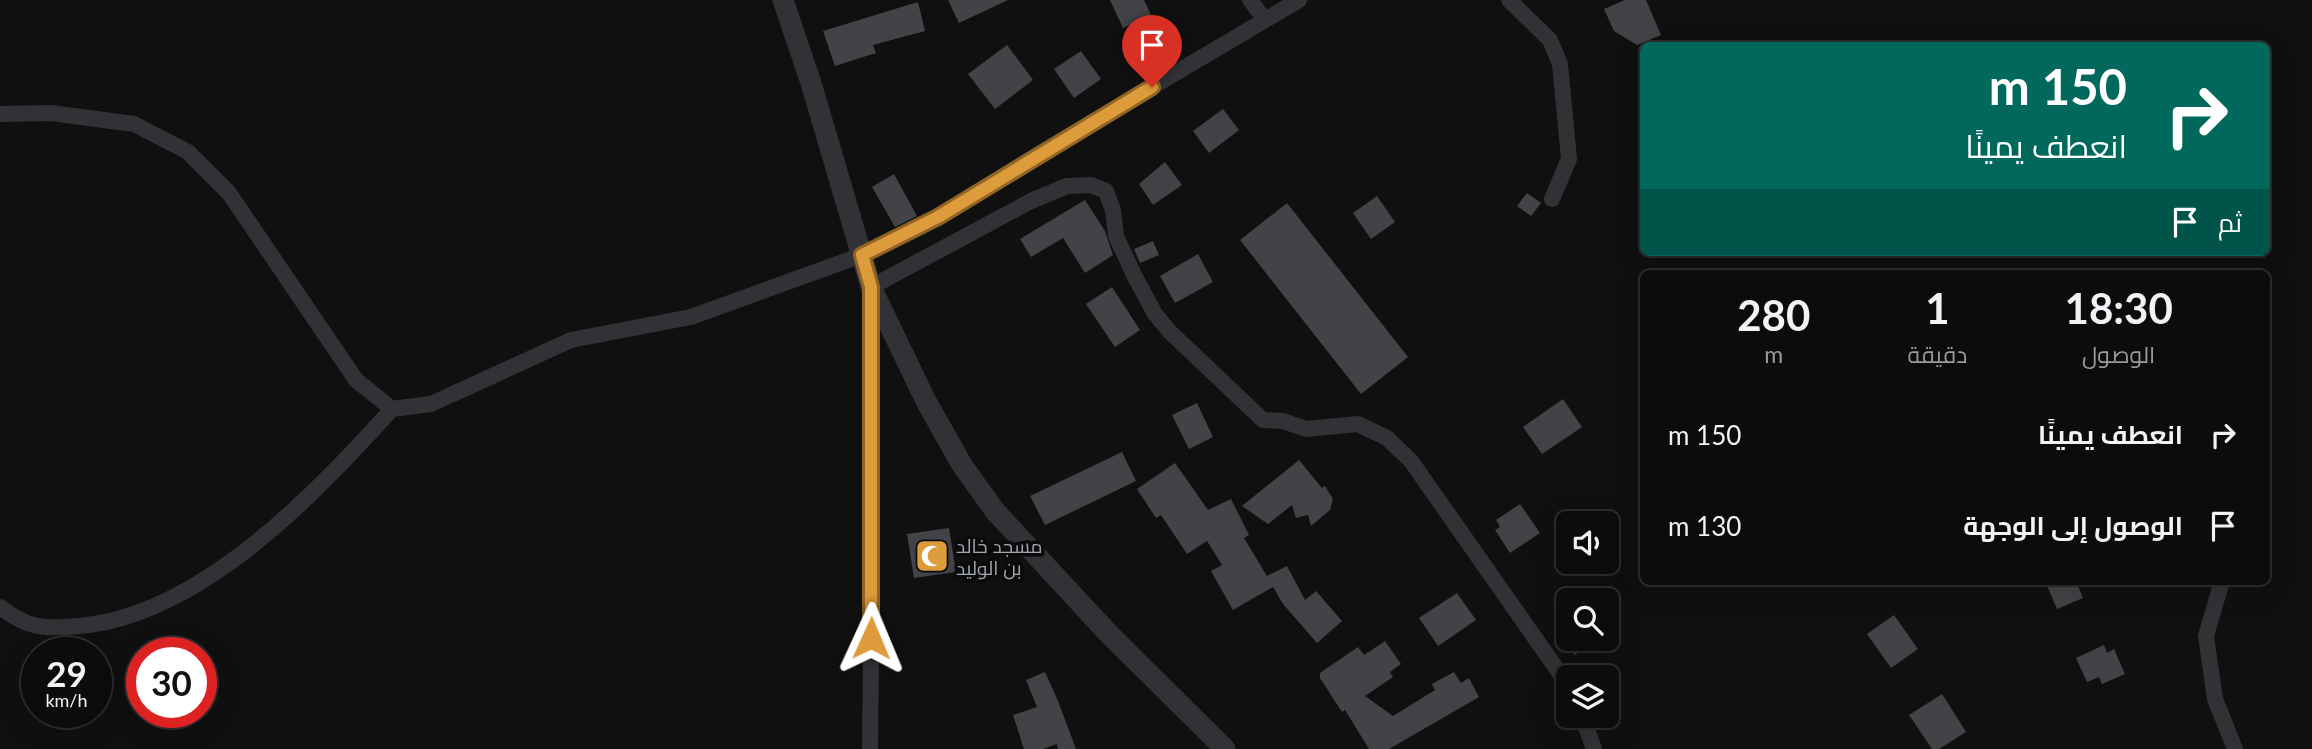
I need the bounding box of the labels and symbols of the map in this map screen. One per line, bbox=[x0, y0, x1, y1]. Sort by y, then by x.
pin bbox=[1122, 15, 1182, 87]
place label: مسجد خالد بن الوليد bbox=[956, 534, 1043, 580]
mosque icon: مسجد خالد بن الوليد bbox=[913, 537, 951, 575]
position arrow bbox=[834, 601, 908, 675]
speed limit sign: 30 bbox=[126, 637, 217, 728]

